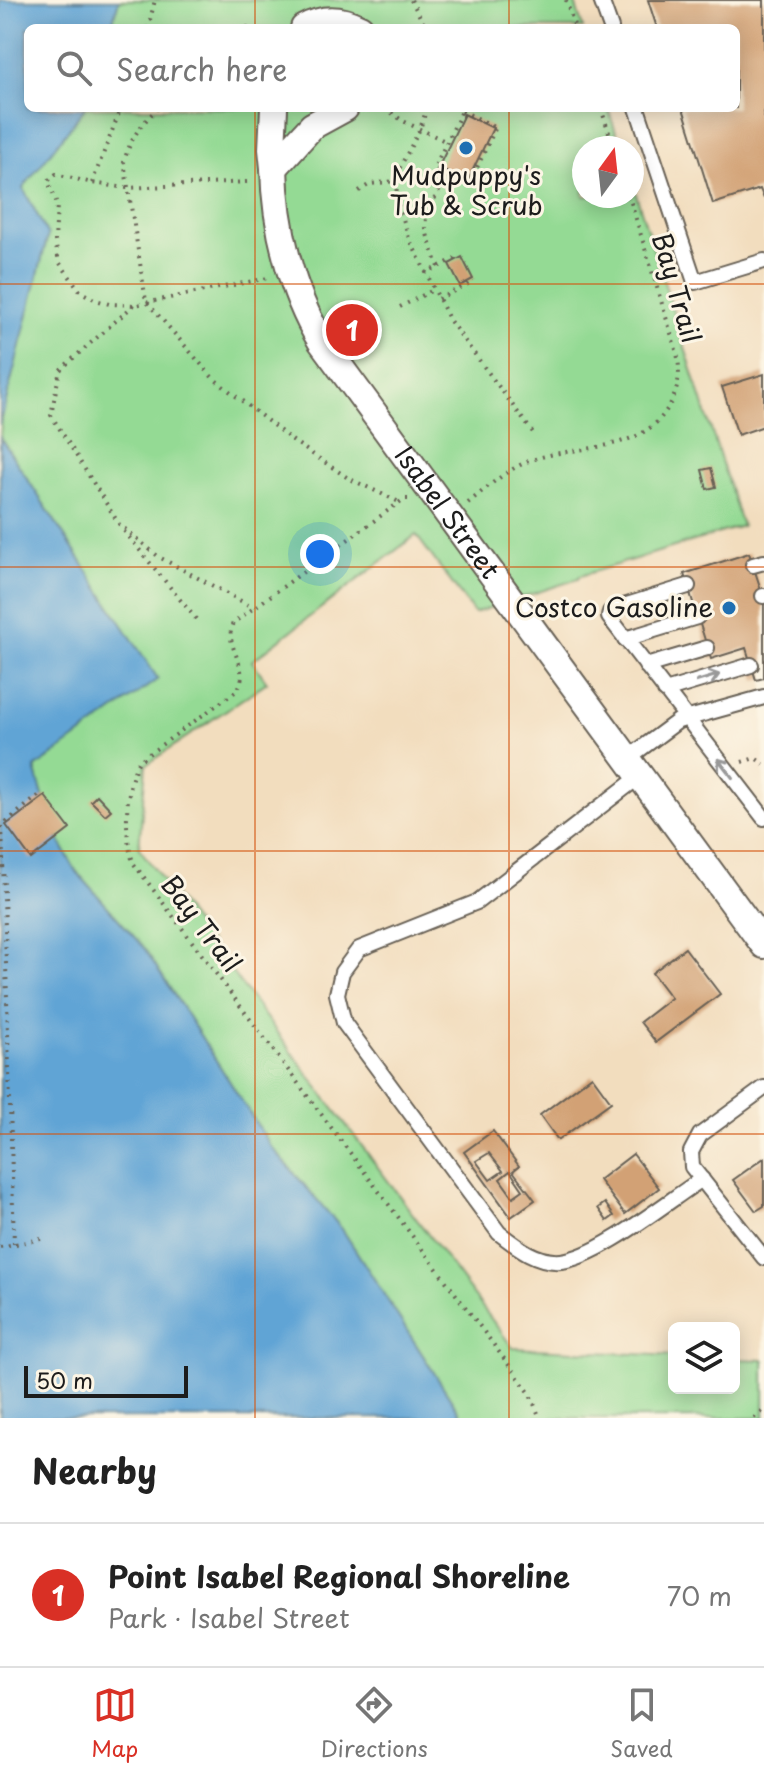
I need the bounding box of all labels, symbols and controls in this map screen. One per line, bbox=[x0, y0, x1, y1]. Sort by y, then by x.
search box bbox=[24, 24, 740, 112]
icon: search bbox=[52, 46, 96, 90]
text: Search here bbox=[116, 46, 288, 91]
north arrow bbox=[572, 136, 644, 208]
marker: Mudpuppy's Tub & Scrub bbox=[457, 139, 475, 157]
place label: Mudpuppy's Tub & Scrub bbox=[389, 155, 543, 224]
street label: Bay Trail bbox=[643, 228, 712, 347]
pin: 1 bbox=[326, 300, 378, 360]
street label: Isabel Street bbox=[386, 437, 510, 586]
your location bbox=[300, 534, 340, 574]
place label: Costco Gasoline bbox=[515, 587, 713, 626]
marker: Costco Gasoline bbox=[720, 599, 738, 617]
one-way arrow bbox=[695, 670, 721, 685]
one-way arrow bbox=[717, 758, 734, 779]
street label: Bay Trail bbox=[152, 866, 252, 980]
map controls bbox=[668, 1322, 740, 1394]
button: layers bbox=[668, 1322, 740, 1394]
scale bar bbox=[24, 1362, 188, 1398]
text: 50 m bbox=[36, 1363, 93, 1396]
text: Nearby bbox=[32, 1444, 157, 1496]
text: Point Isabel Regional Shoreline bbox=[108, 1553, 570, 1598]
text: 1 bbox=[52, 1576, 64, 1615]
text: 70 m bbox=[667, 1576, 732, 1615]
text: Park · Isabel Street bbox=[108, 1598, 350, 1637]
tab: Map bbox=[91, 1683, 138, 1764]
tab: Directions bbox=[321, 1683, 428, 1764]
tab: Saved bbox=[610, 1683, 673, 1764]

